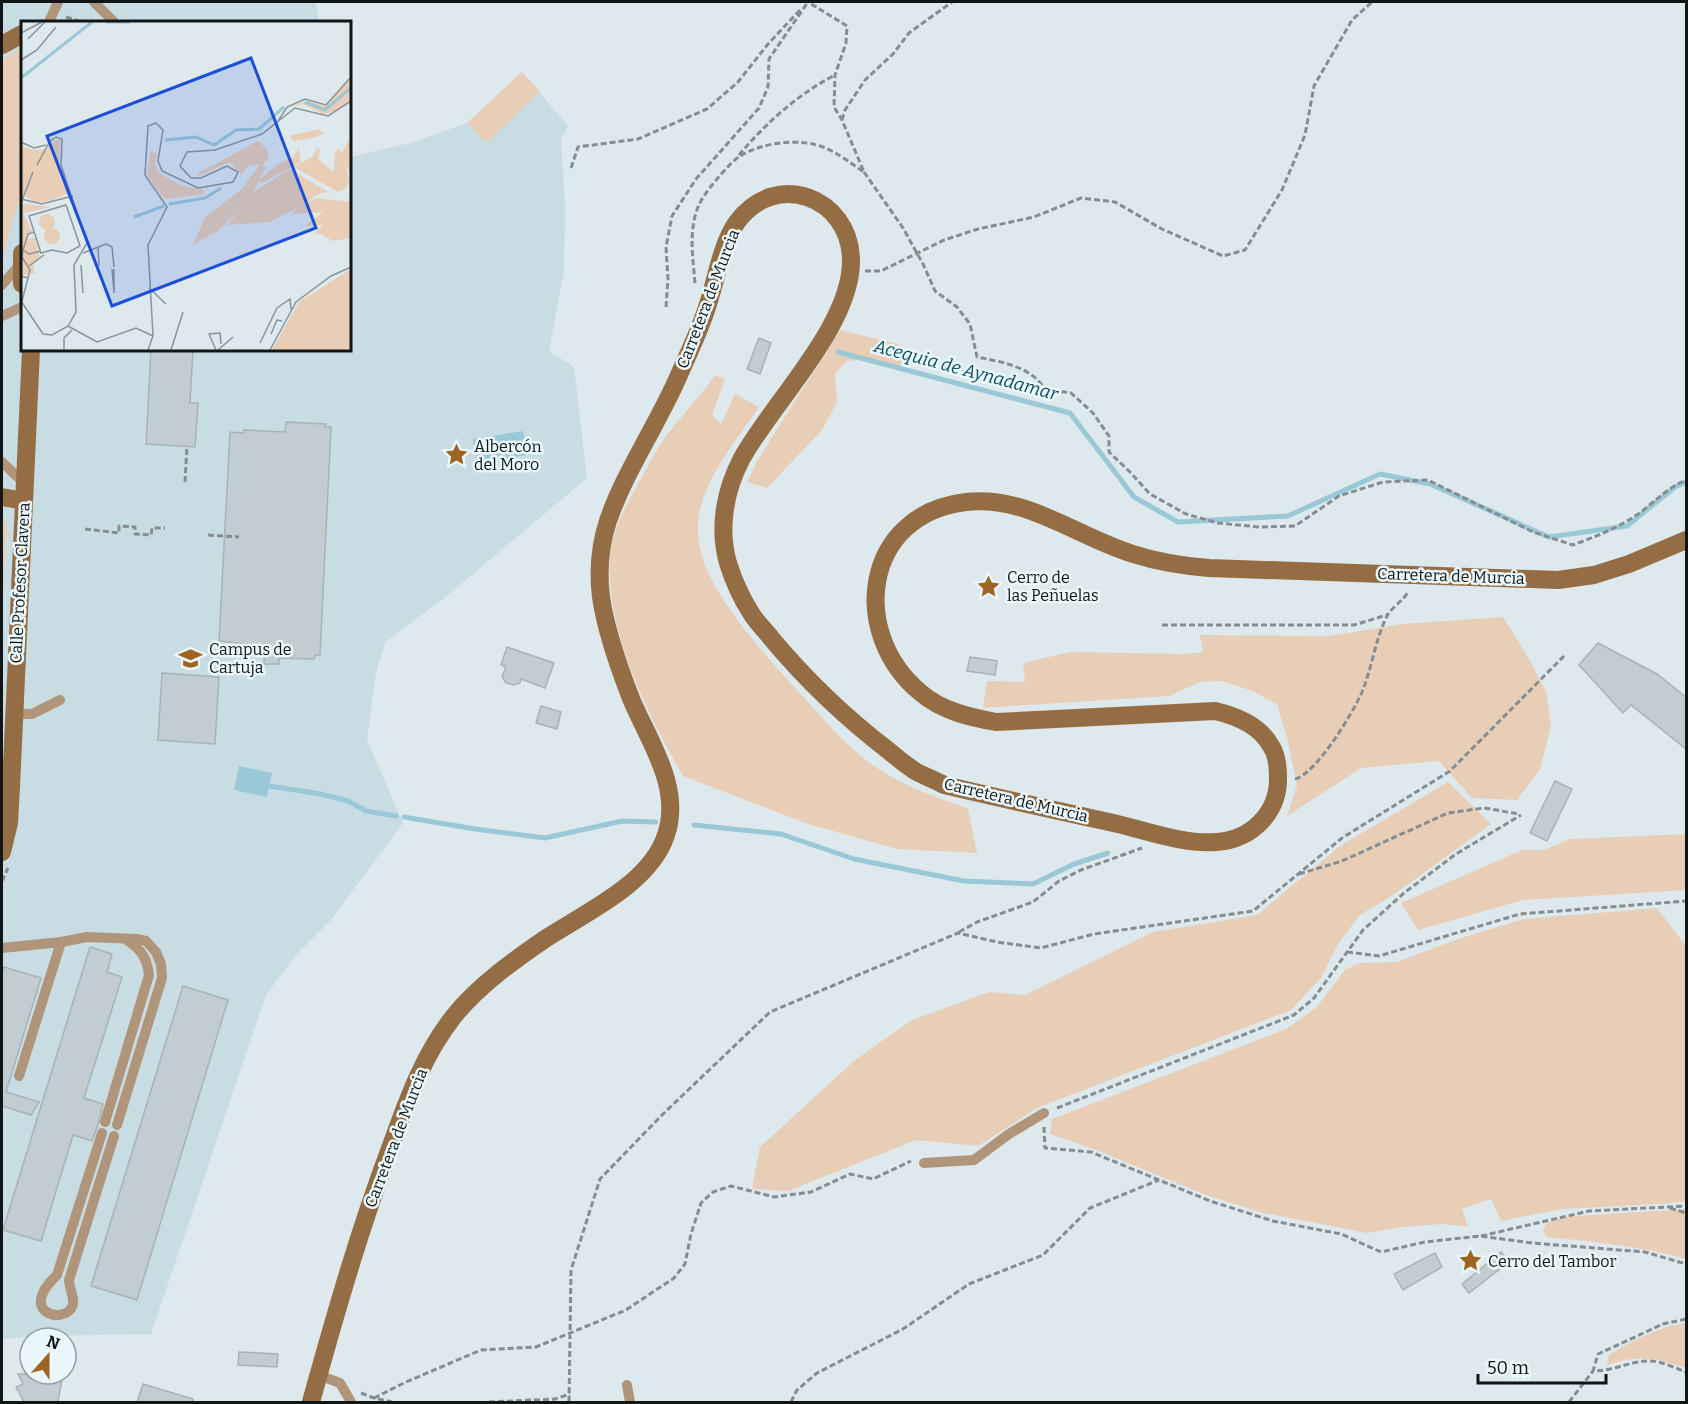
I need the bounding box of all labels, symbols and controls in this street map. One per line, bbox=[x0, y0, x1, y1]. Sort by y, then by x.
inset map bbox=[21, 21, 351, 351]
street label: Carretera de Murcia bbox=[673, 227, 743, 371]
water label: Acequia de Aynadamar bbox=[871, 335, 1061, 405]
place label: Albercón del Moro bbox=[474, 437, 542, 474]
place icon: Albercón del Moro bbox=[443, 442, 469, 468]
street label: Calle Profesor Clavera bbox=[6, 502, 34, 664]
street label: Carretera de Murcia bbox=[1377, 564, 1525, 588]
place label: Cerro de las Peñuelas bbox=[1007, 568, 1099, 605]
place icon: Cerro de las Peñuelas bbox=[976, 573, 1002, 599]
place label: Campus de Cartuja bbox=[209, 640, 292, 677]
school or university icon: Campus de Cartuja bbox=[178, 645, 204, 671]
street label: Carretera de Murcia bbox=[942, 774, 1090, 826]
street label: Carretera de Murcia bbox=[361, 1066, 431, 1210]
place icon: Cerro del Tambor bbox=[1457, 1248, 1483, 1274]
place label: Cerro del Tambor bbox=[1488, 1252, 1617, 1271]
north arrow bbox=[18, 1326, 78, 1386]
text: N bbox=[44, 1331, 62, 1354]
scale bar bbox=[1478, 1347, 1606, 1385]
text: 50 m bbox=[1487, 1357, 1529, 1379]

